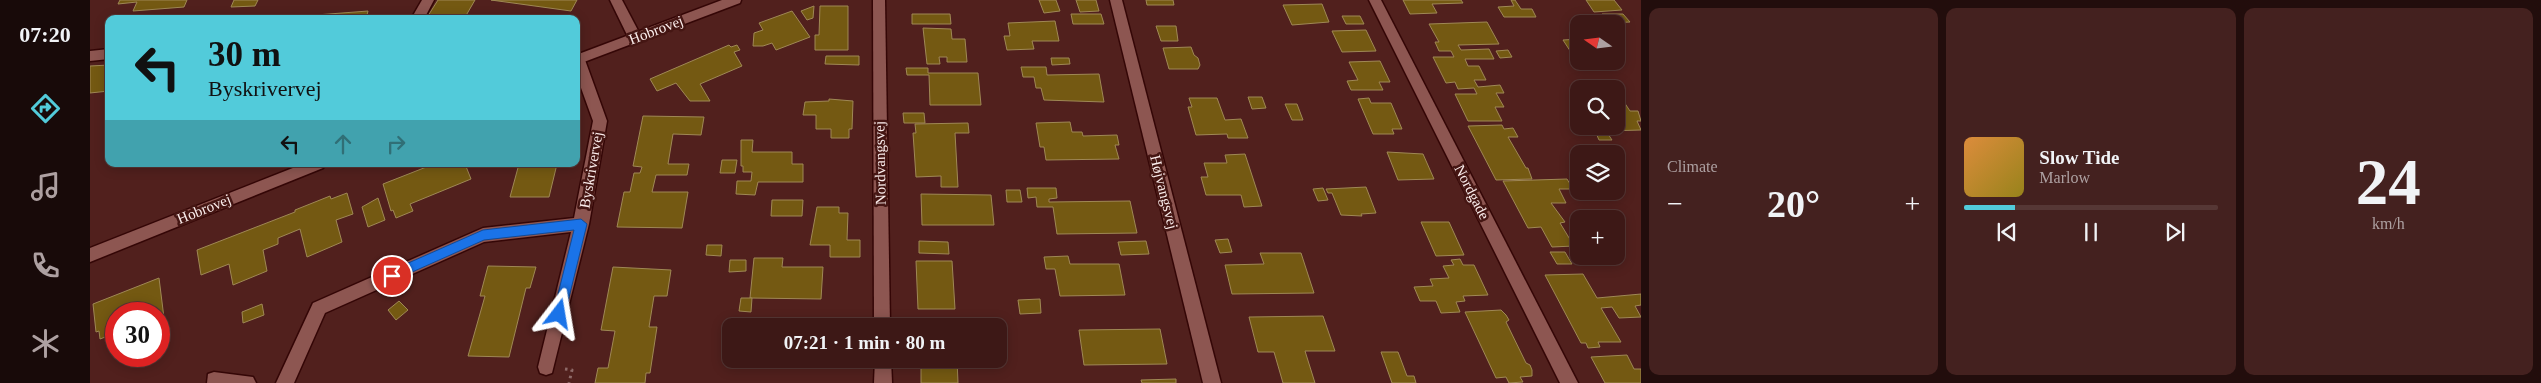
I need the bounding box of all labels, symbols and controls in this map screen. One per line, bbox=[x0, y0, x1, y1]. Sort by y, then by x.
street label: Hobrovej bbox=[627, 12, 685, 48]
north arrow bbox=[1570, 15, 1625, 70]
map controls bbox=[1570, 15, 1625, 265]
text: 07:20 bbox=[19, 22, 71, 47]
icon: left bbox=[125, 35, 190, 100]
text: 30 m bbox=[208, 35, 281, 74]
text: Byskrivervej bbox=[208, 76, 322, 101]
button: search bbox=[1570, 80, 1625, 135]
icon: directions bbox=[28, 91, 63, 126]
street label: Nordvangsvej bbox=[871, 121, 889, 205]
icon: left bbox=[276, 130, 304, 158]
icon: ahead bbox=[329, 130, 357, 158]
icon: right bbox=[382, 130, 410, 158]
street label: Byskrivervej bbox=[576, 130, 606, 210]
button: layers bbox=[1570, 145, 1625, 200]
text: 24 bbox=[2356, 146, 2421, 218]
text: Slow Tide bbox=[2039, 147, 2119, 168]
street label: Højvangsvej bbox=[1147, 153, 1181, 231]
text: Climate bbox=[1667, 158, 1718, 175]
street label: Nordgade bbox=[1451, 162, 1493, 222]
icon: music bbox=[28, 169, 63, 204]
text: Marlow bbox=[2039, 169, 2090, 186]
text: 20° bbox=[1767, 183, 1820, 225]
text: − bbox=[1667, 188, 1683, 219]
text: + bbox=[1905, 188, 1920, 219]
street label: Hobrovej bbox=[175, 191, 233, 227]
button: + bbox=[1570, 210, 1625, 265]
text: km/h bbox=[2372, 215, 2405, 232]
icon: previous bbox=[1993, 218, 2021, 246]
icon: pause bbox=[2077, 218, 2105, 246]
icon: next bbox=[2161, 218, 2189, 246]
icon: phone bbox=[28, 248, 63, 283]
pin bbox=[371, 255, 413, 297]
icon: arrive bbox=[378, 262, 406, 290]
position arrow bbox=[532, 287, 584, 339]
speed limit sign: 30 bbox=[105, 302, 170, 367]
icon: climate bbox=[28, 326, 63, 361]
text: 07:21 · 1 min · 80 m bbox=[784, 332, 945, 353]

